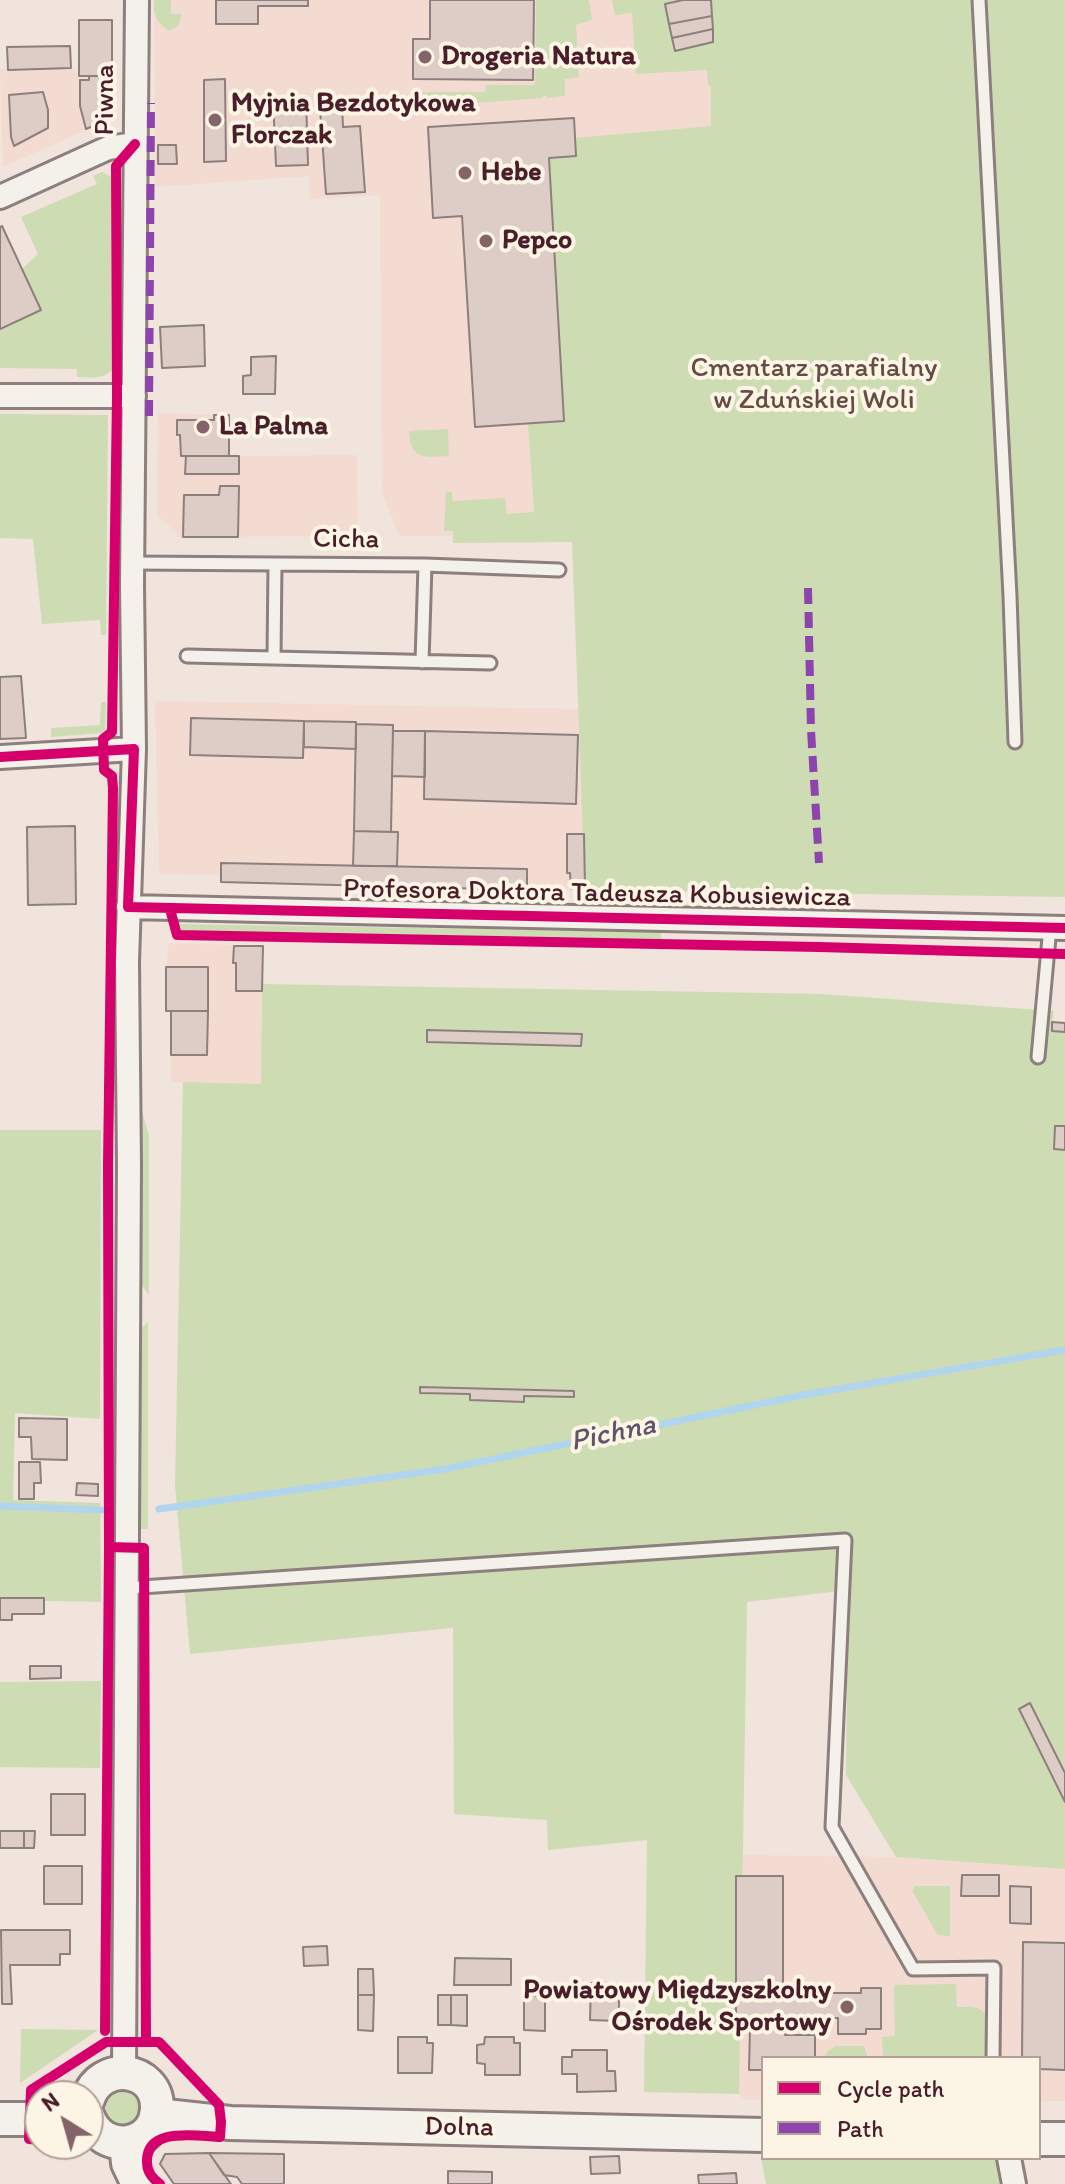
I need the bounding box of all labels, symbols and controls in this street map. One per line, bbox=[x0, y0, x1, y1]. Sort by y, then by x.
place label: Drogeria Natura bbox=[441, 40, 636, 74]
marker: Drogeria Natura bbox=[416, 48, 434, 66]
street label: Piwna bbox=[89, 65, 123, 135]
place label: Myjnia Bezdotykowa Florczak bbox=[231, 87, 475, 153]
marker: Myjnia Bezdotykowa Florczak bbox=[206, 111, 224, 129]
place label: Hebe bbox=[481, 156, 542, 190]
marker: Hebe bbox=[456, 164, 474, 182]
place label: Pepco bbox=[502, 224, 572, 258]
marker: Pepco bbox=[477, 232, 495, 250]
park label: Cmentarz parafialny w Zduńskiej Woli bbox=[691, 352, 937, 418]
place label: La Palma bbox=[219, 410, 328, 444]
marker: La Palma bbox=[194, 418, 212, 436]
street label: Cicha bbox=[313, 523, 379, 557]
street label: Profesora Doktora Tadeusza Kobusiewicza bbox=[343, 873, 851, 915]
water label: Pichna bbox=[567, 1407, 659, 1461]
place label: Powiatowy Międzyszkolny Ośrodek Sportowy bbox=[523, 1974, 831, 2040]
marker: Powiatowy Międzyszkolny Ośrodek Sportowy bbox=[838, 1998, 856, 2016]
legend bbox=[761, 2056, 1041, 2160]
text: Cycle path bbox=[837, 2074, 944, 2103]
north arrow bbox=[24, 2080, 104, 2160]
text: N bbox=[36, 2087, 65, 2117]
street label: Dolna bbox=[424, 2111, 494, 2145]
text: Path bbox=[837, 2114, 884, 2143]

